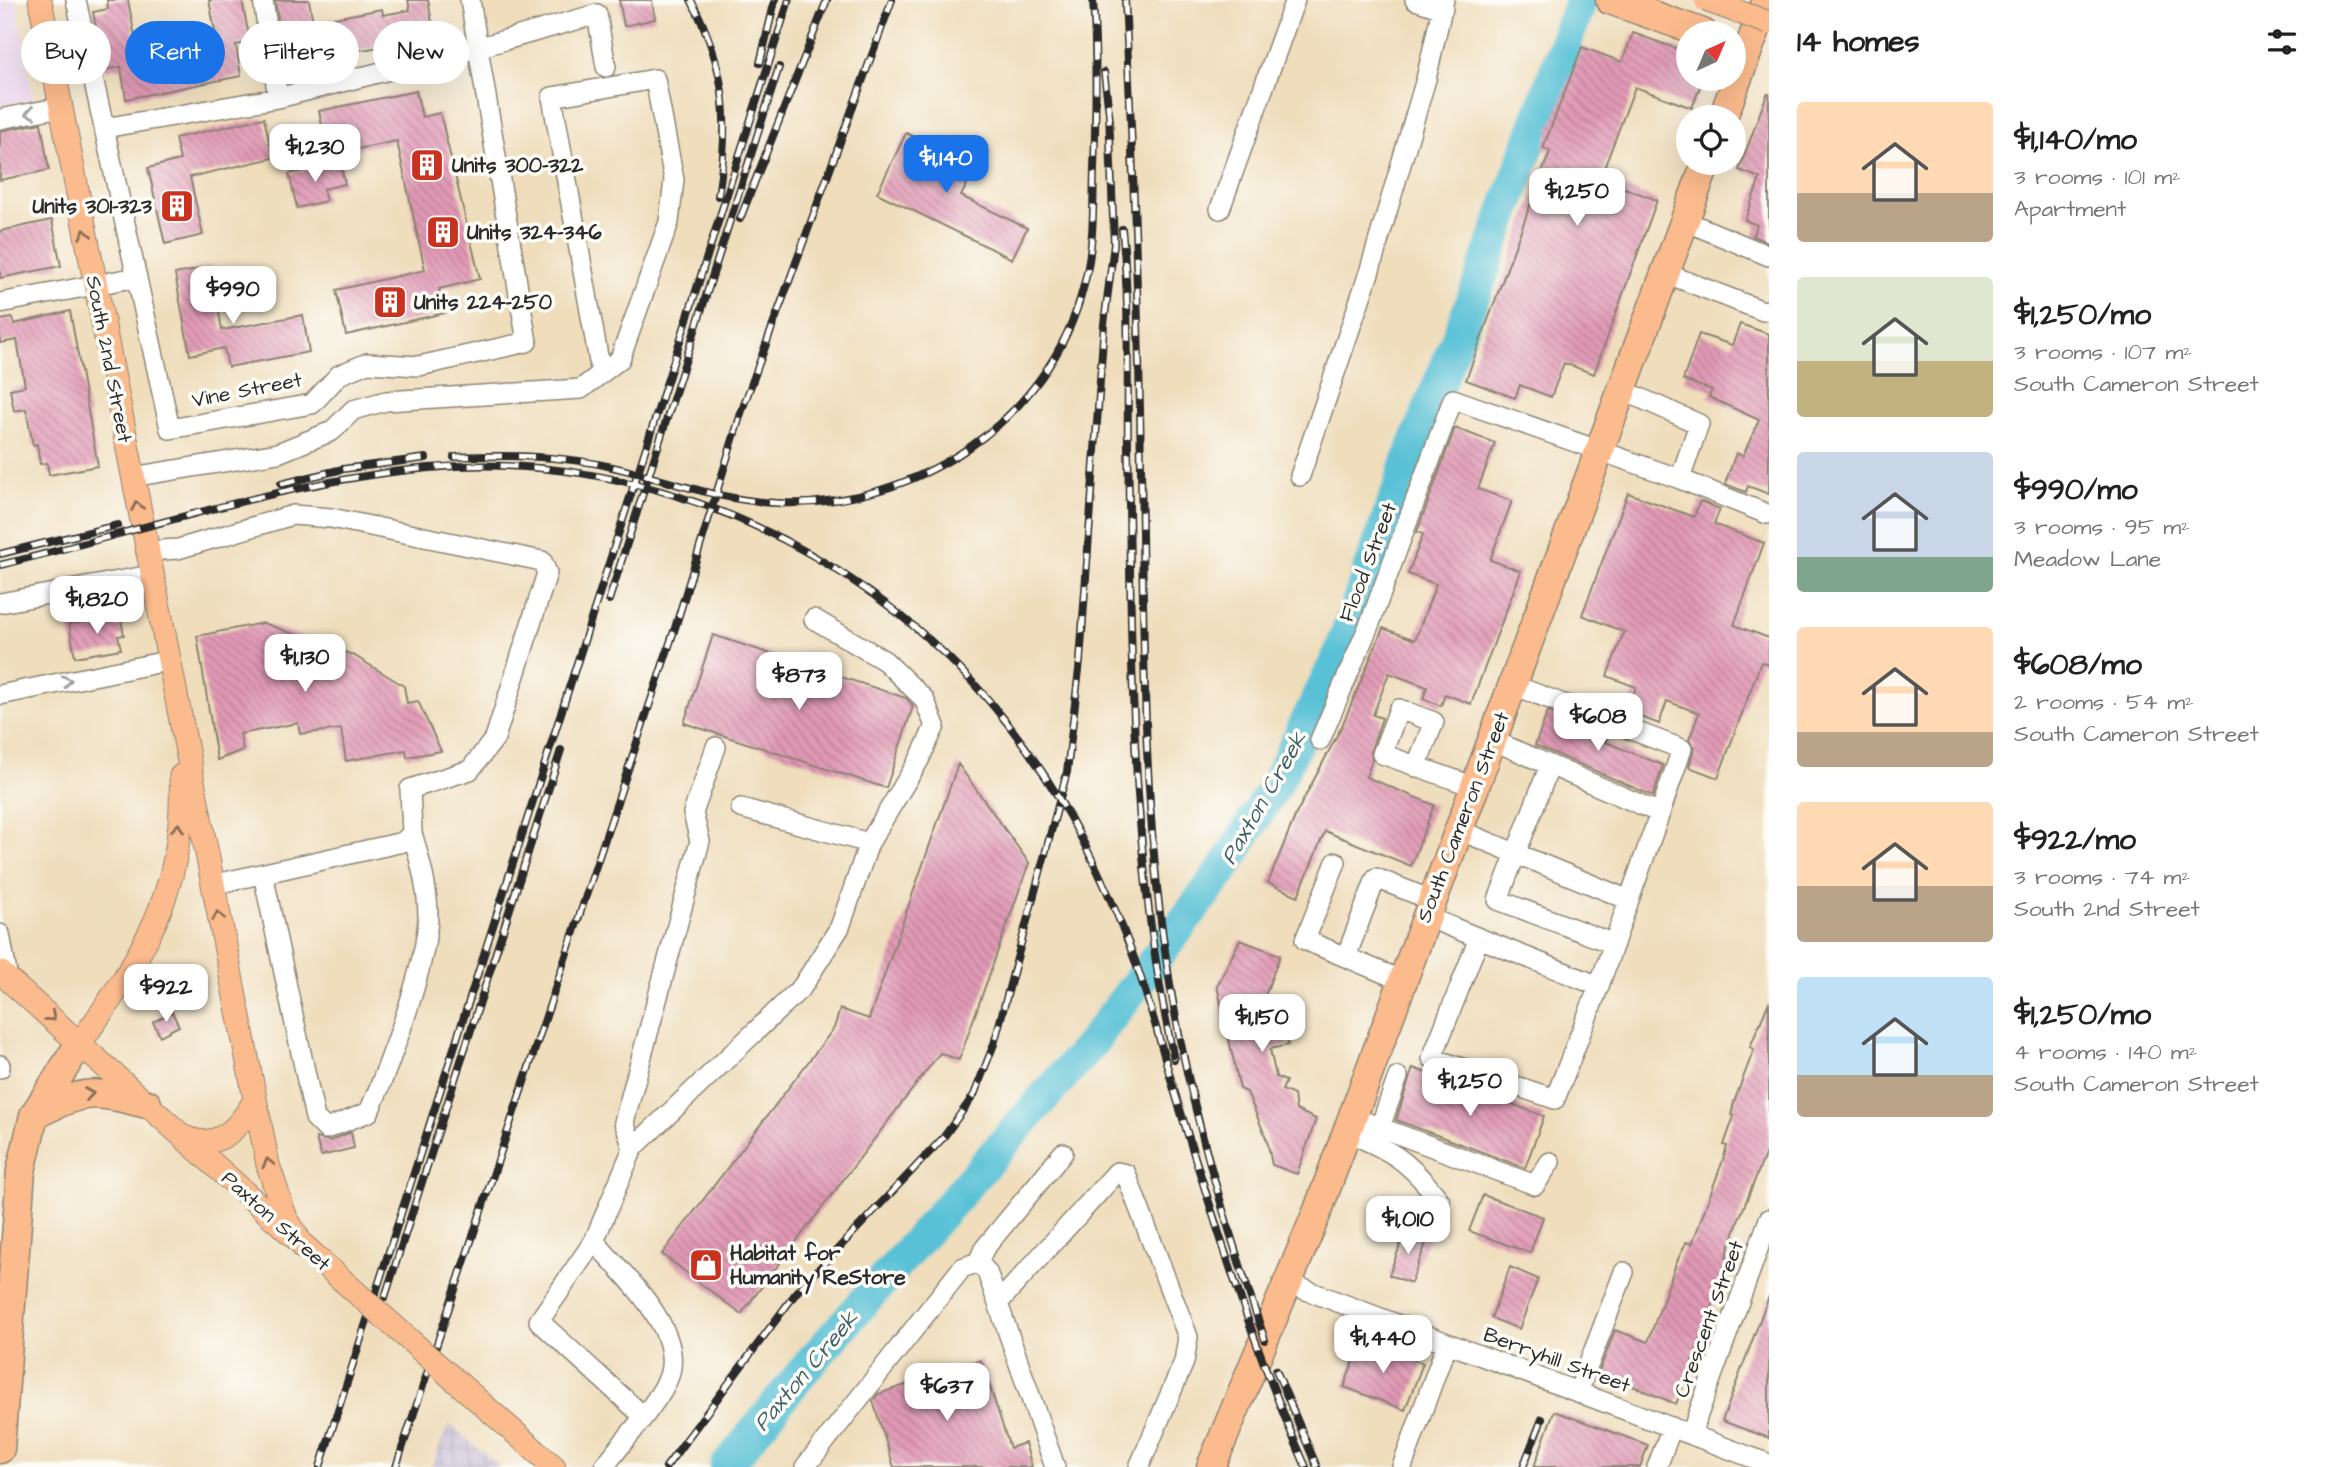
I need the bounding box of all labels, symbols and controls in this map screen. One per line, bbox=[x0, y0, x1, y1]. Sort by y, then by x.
chip: Buy bbox=[21, 21, 111, 84]
chip: Rent bbox=[125, 21, 225, 84]
chip: Filters bbox=[239, 21, 359, 84]
chip: New bbox=[373, 21, 469, 84]
north arrow bbox=[1676, 21, 1746, 91]
map controls bbox=[1676, 21, 1746, 175]
text: 14 homes bbox=[1797, 21, 1920, 63]
icon: filters bbox=[2263, 23, 2301, 61]
one-way arrow bbox=[24, 105, 36, 120]
button: locate bbox=[1676, 105, 1746, 175]
text: $1,140/mo bbox=[2014, 119, 2137, 161]
pin: $1,230 bbox=[258, 124, 372, 184]
icon: home bbox=[1853, 130, 1937, 214]
text: $1,230 bbox=[285, 131, 345, 163]
pin: $1,140 bbox=[889, 136, 1003, 195]
text: $1,140 bbox=[920, 142, 972, 174]
building icon: Units 300-322 bbox=[408, 146, 446, 184]
place label: Units 300-322 bbox=[452, 151, 584, 180]
text: 3 rooms · 101 m² bbox=[2014, 161, 2181, 193]
pin: $1,250 bbox=[1520, 168, 1634, 228]
text: $1,250 bbox=[1545, 175, 1609, 207]
building icon: Units 301-323 bbox=[158, 187, 196, 225]
place label: Units 301-323 bbox=[33, 192, 152, 221]
text: Apartment bbox=[2014, 193, 2126, 225]
building icon: Units 324-346 bbox=[424, 213, 462, 251]
place label: Units 324-346 bbox=[467, 218, 602, 247]
one-way arrow bbox=[79, 228, 94, 240]
pin: $990 bbox=[192, 266, 274, 326]
street label: South 2nd Street bbox=[79, 273, 140, 446]
text: $990 bbox=[206, 273, 260, 305]
building icon: Units 224-250 bbox=[371, 283, 409, 321]
place label: Units 224-250 bbox=[414, 288, 552, 317]
text: $1,250/mo bbox=[2014, 294, 2151, 336]
icon: home bbox=[1853, 305, 1937, 389]
text: 3 rooms · 107 m² bbox=[2014, 336, 2192, 368]
street label: Vine Street bbox=[190, 365, 305, 415]
text: South Cameron Street bbox=[2014, 368, 2259, 400]
text: $990/mo bbox=[2014, 469, 2138, 511]
icon: home bbox=[1853, 480, 1937, 564]
street label: Flood Street bbox=[1332, 498, 1404, 626]
one-way arrow bbox=[131, 500, 146, 512]
text: 3 rooms · 95 m² bbox=[2014, 511, 2190, 543]
text: Meadow Lane bbox=[2014, 543, 2161, 575]
pin: $1,820 bbox=[40, 576, 154, 636]
text: $1,820 bbox=[66, 583, 128, 615]
pin: $1,130 bbox=[248, 634, 362, 694]
text: $1,130 bbox=[281, 641, 330, 673]
text: $608/mo bbox=[2014, 644, 2142, 686]
pin: $873 bbox=[758, 652, 840, 712]
icon: home bbox=[1853, 655, 1937, 739]
text: $873 bbox=[772, 659, 826, 691]
one-way arrow bbox=[61, 675, 73, 690]
text: 2 rooms · 54 m² bbox=[2014, 686, 2194, 718]
pin: $608 bbox=[1557, 694, 1639, 753]
text: $608 bbox=[1570, 700, 1626, 732]
street label: South Cameron Street bbox=[1409, 707, 1517, 927]
text: South Cameron Street bbox=[2014, 718, 2259, 750]
water label: Paxton Creek bbox=[1213, 725, 1315, 870]
text: $922/mo bbox=[2014, 819, 2136, 861]
one-way arrow bbox=[170, 823, 185, 834]
icon: home bbox=[1853, 830, 1937, 914]
text: 3 rooms · 74 m² bbox=[2014, 861, 2190, 893]
text: South 2nd Street bbox=[2014, 893, 2200, 925]
one-way arrow bbox=[212, 910, 227, 922]
pin: $922 bbox=[125, 964, 207, 1024]
text: $922 bbox=[140, 971, 192, 1003]
text: $1,250/mo bbox=[2014, 994, 2151, 1036]
pin: $1,150 bbox=[1205, 995, 1319, 1054]
text: $1,150 bbox=[1235, 1001, 1289, 1033]
icon: home bbox=[1853, 1005, 1937, 1089]
one-way arrow bbox=[43, 1009, 56, 1021]
text: 4 rooms · 140 m² bbox=[2014, 1036, 2197, 1068]
pin: $1,250 bbox=[1413, 1058, 1527, 1118]
text: $1,250 bbox=[1438, 1065, 1502, 1097]
text: South Cameron Street bbox=[2014, 1068, 2259, 1100]
one-way arrow bbox=[84, 1087, 95, 1102]
one-way arrow bbox=[262, 1157, 276, 1169]
street label: Paxton Street bbox=[215, 1164, 337, 1278]
pin: $1,010 bbox=[1351, 1196, 1465, 1256]
text: $1,010 bbox=[1382, 1203, 1434, 1235]
street label: Crescent Street bbox=[1667, 1236, 1751, 1402]
place label: Habitat for Humanity ReStore bbox=[730, 1239, 906, 1295]
shop icon: Habitat for Humanity ReStore bbox=[687, 1246, 725, 1284]
water label: Paxton Creek bbox=[746, 1303, 866, 1438]
pin: $1,440 bbox=[1326, 1316, 1440, 1375]
street label: Berryhill Street bbox=[1479, 1320, 1635, 1402]
text: $1,440 bbox=[1350, 1322, 1416, 1354]
pin: $637 bbox=[906, 1364, 988, 1423]
text: $637 bbox=[920, 1370, 974, 1402]

